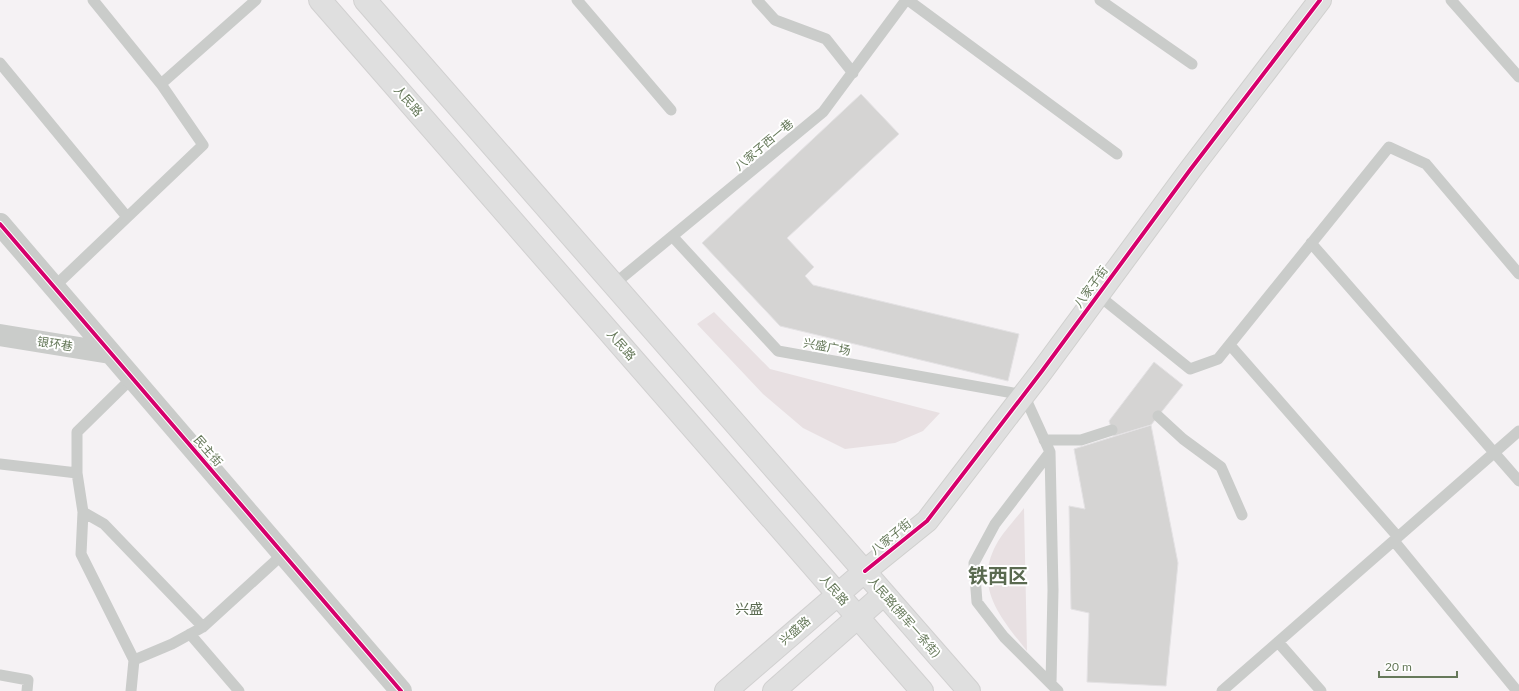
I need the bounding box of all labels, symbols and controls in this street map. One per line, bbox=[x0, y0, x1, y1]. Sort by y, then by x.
street label: 人民路 bbox=[391, 82, 426, 119]
street label: 八家子西一巷 bbox=[731, 116, 796, 174]
street label: 八家子街 bbox=[1070, 263, 1111, 311]
street label: 人民路 bbox=[604, 326, 639, 363]
street label: 银环巷 bbox=[36, 333, 74, 354]
street label: 兴盛广场 bbox=[802, 335, 852, 358]
street label: 民主街 bbox=[191, 432, 226, 469]
street label: 八家子街 bbox=[867, 516, 914, 558]
district label: 铁西区 bbox=[968, 563, 1028, 587]
street label: 人民路 bbox=[817, 571, 852, 608]
street label: 人民路(拥军一条街) bbox=[865, 573, 944, 660]
district label: 兴盛 bbox=[735, 600, 763, 617]
street label: 兴盛路 bbox=[776, 613, 813, 648]
scale bar bbox=[1379, 653, 1457, 679]
text: 20 m bbox=[1385, 659, 1412, 674]

